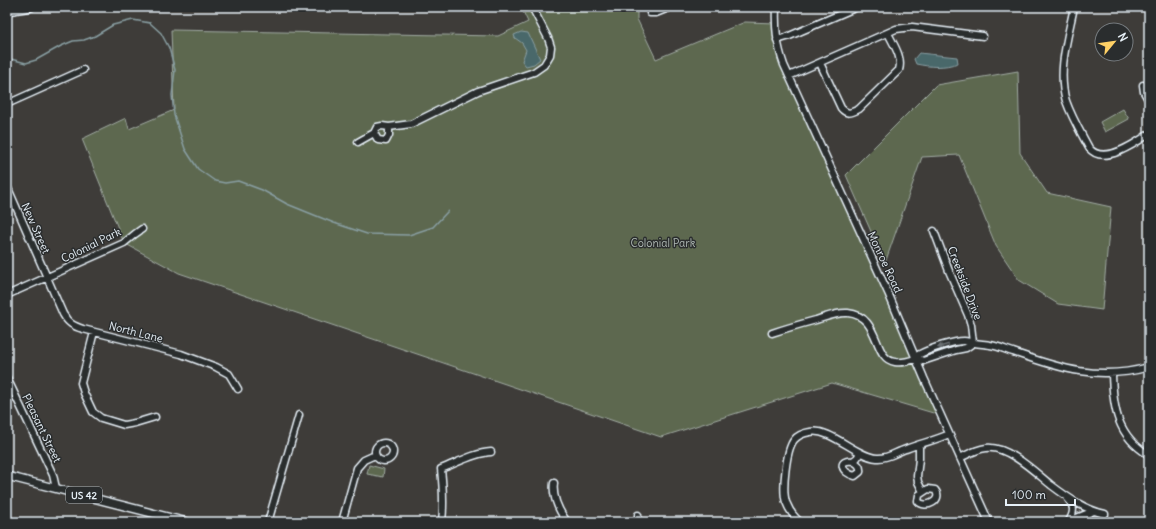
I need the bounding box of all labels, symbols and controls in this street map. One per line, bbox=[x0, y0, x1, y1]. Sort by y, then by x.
north arrow bbox=[1094, 22, 1134, 62]
text: N bbox=[1115, 30, 1131, 44]
street label: New Street bbox=[19, 200, 54, 256]
street label: Colonial Park bbox=[59, 224, 124, 266]
street label: Monroe Road bbox=[865, 229, 906, 295]
park label: Colonial Park bbox=[631, 236, 696, 250]
street label: Creekside Drive bbox=[945, 244, 985, 322]
street label: North Lane bbox=[107, 319, 165, 346]
one-way arrow bbox=[937, 343, 949, 349]
street label: Pleasant Street bbox=[19, 391, 65, 465]
scale bar bbox=[1006, 481, 1075, 507]
road number: US 42 bbox=[66, 487, 102, 503]
text: 100 m bbox=[1012, 487, 1046, 502]

